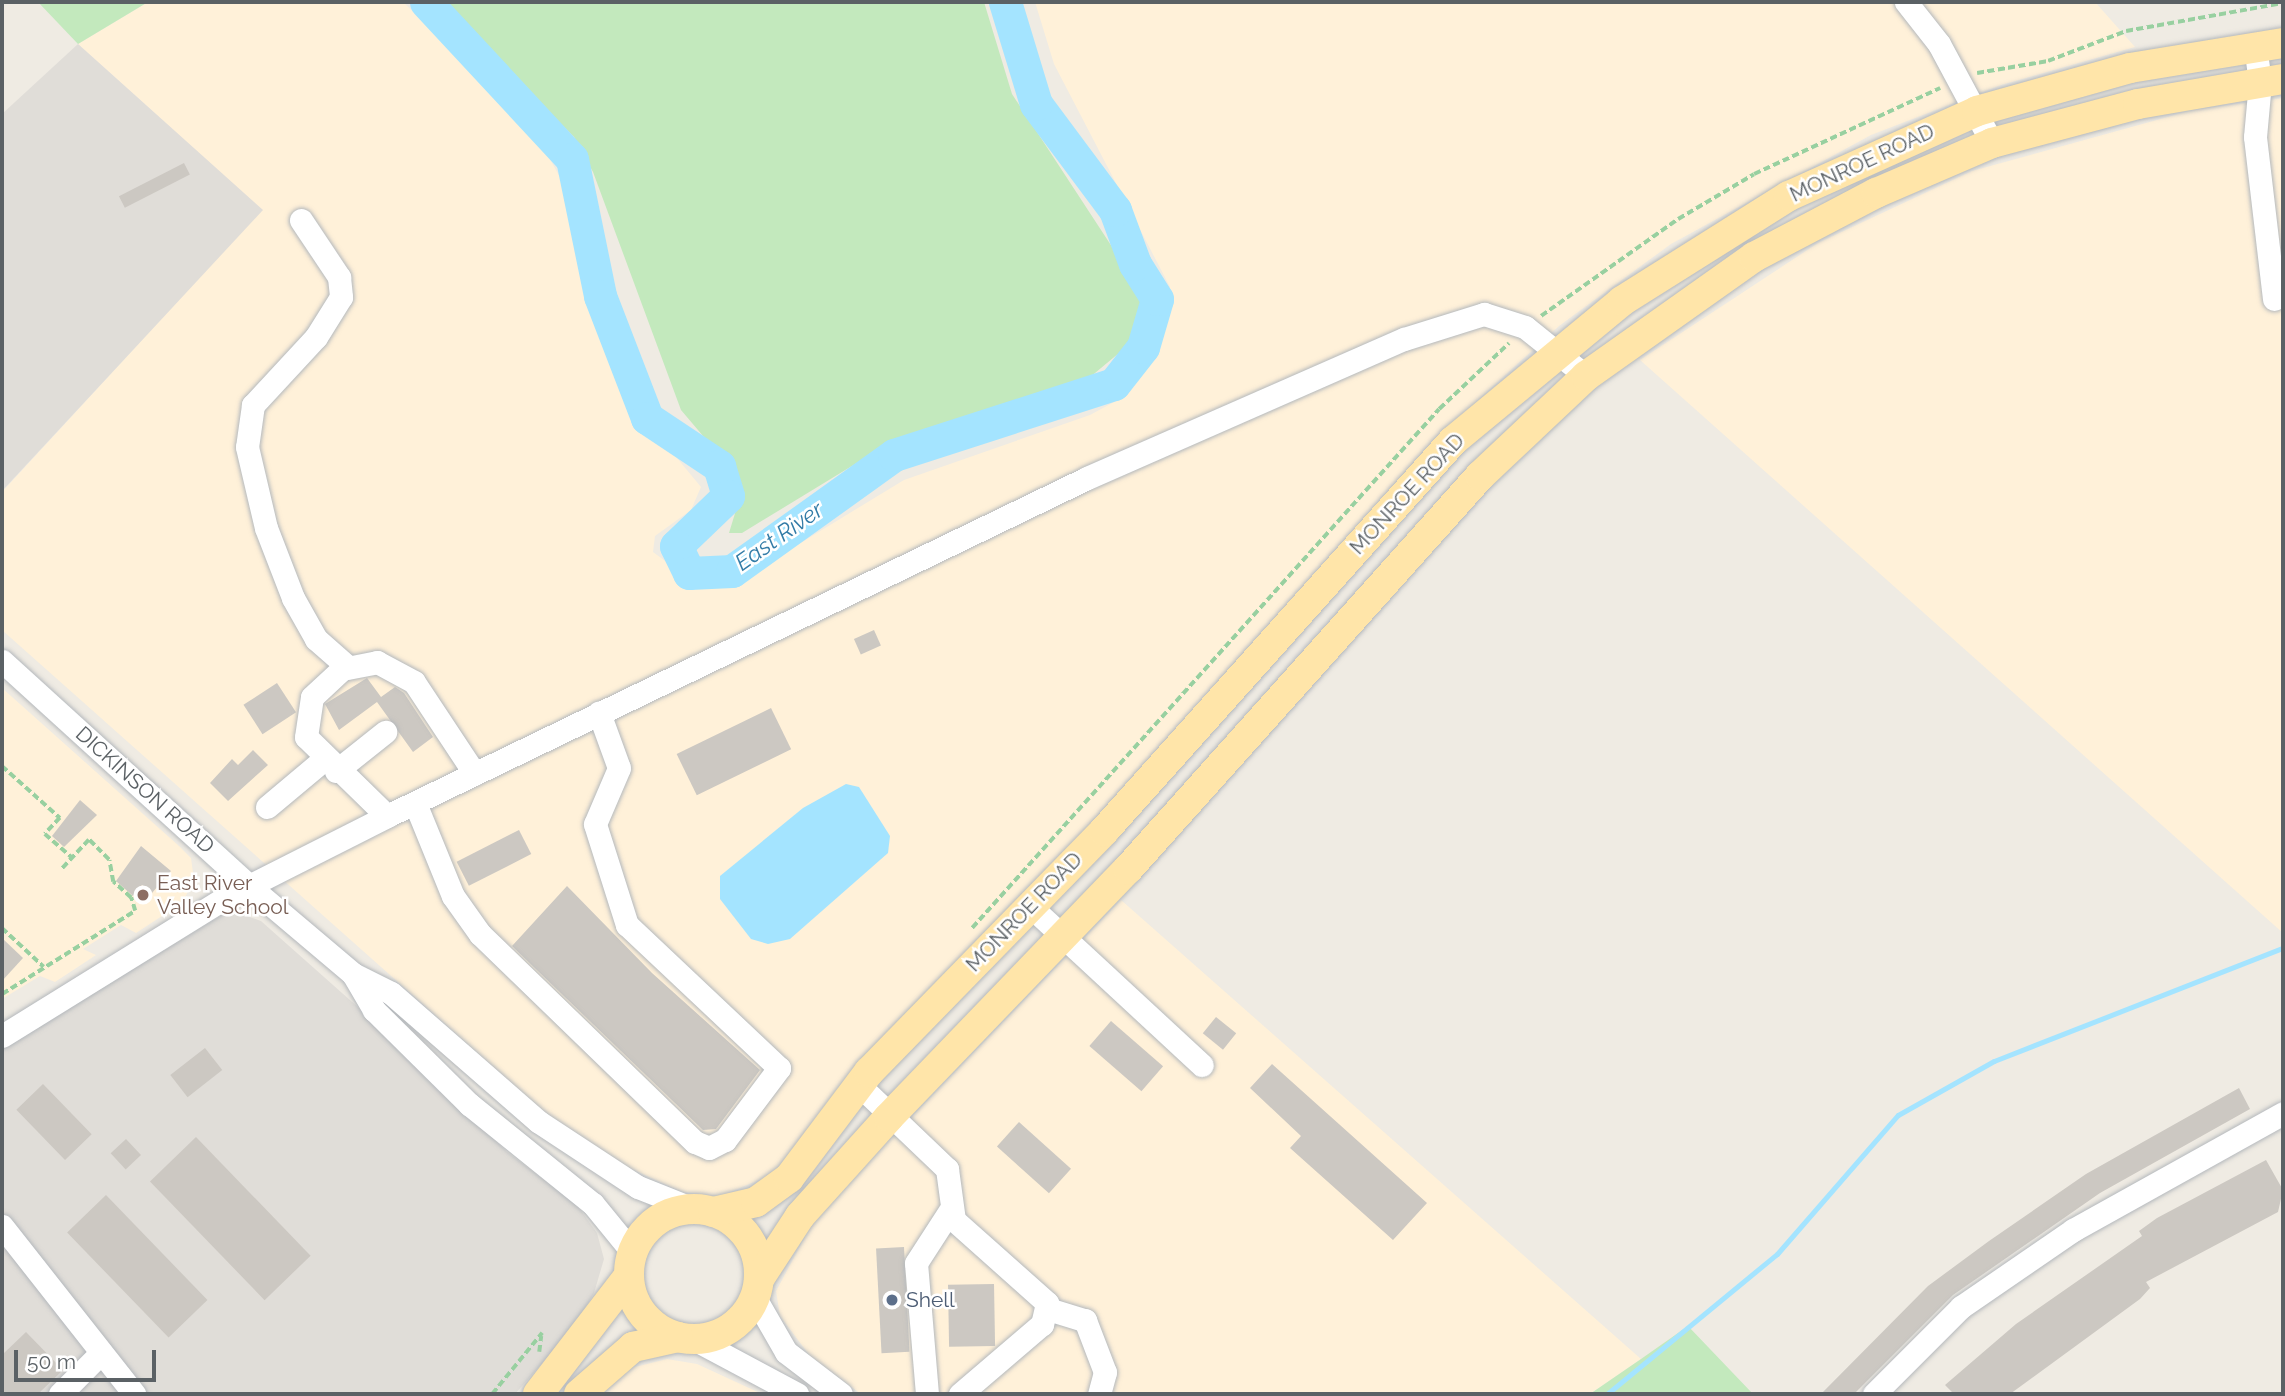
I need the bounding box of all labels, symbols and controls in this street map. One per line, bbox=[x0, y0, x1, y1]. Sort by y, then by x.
street label: MONROE ROAD bbox=[1786, 119, 1938, 207]
street label: MONROE ROAD bbox=[1345, 428, 1469, 560]
water label: East River bbox=[730, 496, 828, 576]
street label: DICKINSON ROAD bbox=[71, 721, 219, 859]
street label: MONROE ROAD bbox=[961, 847, 1087, 977]
place label: East River Valley School bbox=[157, 870, 289, 920]
marker: East River Valley School bbox=[135, 887, 151, 903]
place label: Shell bbox=[906, 1287, 955, 1313]
marker: Shell bbox=[884, 1292, 900, 1308]
scale bar bbox=[18, 1336, 159, 1380]
text: 50 m bbox=[27, 1349, 76, 1374]

